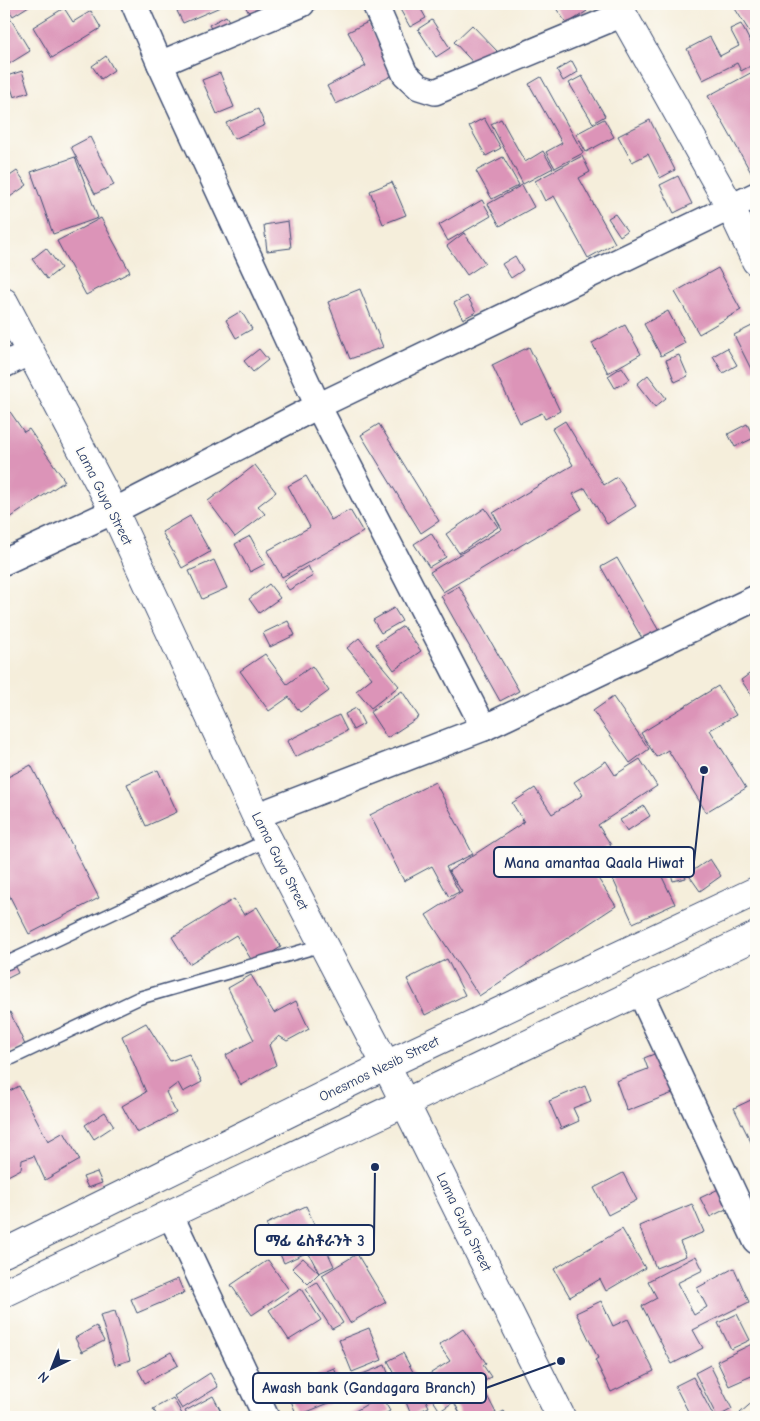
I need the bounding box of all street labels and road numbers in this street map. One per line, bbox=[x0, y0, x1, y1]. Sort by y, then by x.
street label: Lama Guya Street bbox=[72, 444, 136, 549]
street label: Lama Guya Street bbox=[248, 809, 312, 914]
street label: Onesmos Nesib Street bbox=[316, 1032, 443, 1105]
street label: Lama Guya Street bbox=[433, 1170, 496, 1275]

